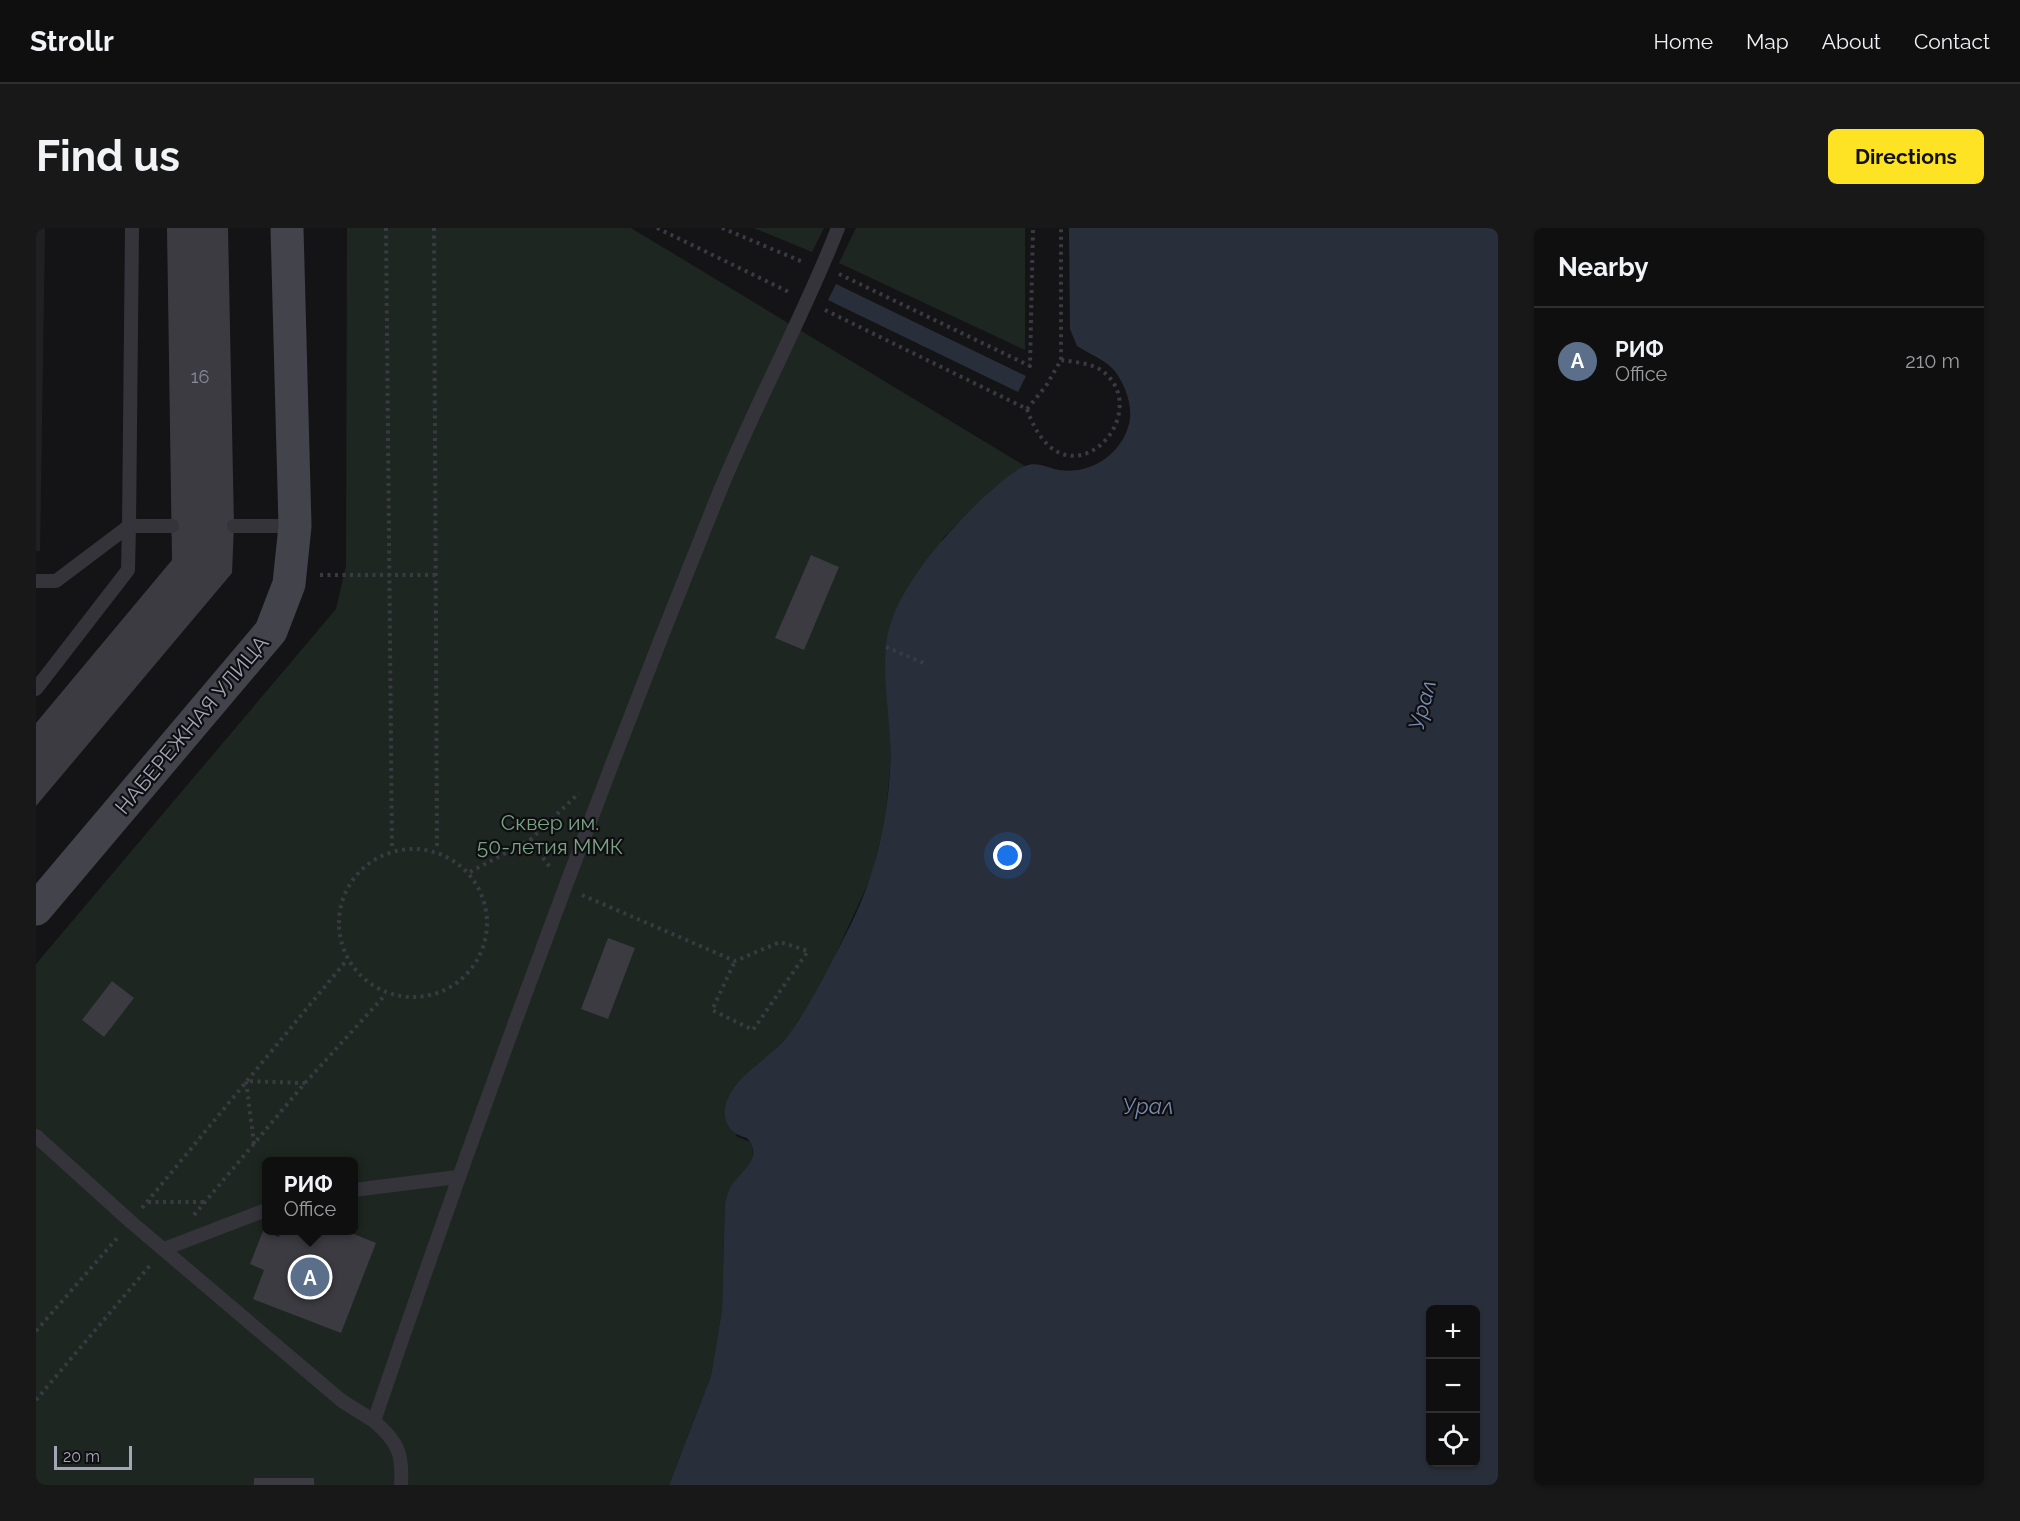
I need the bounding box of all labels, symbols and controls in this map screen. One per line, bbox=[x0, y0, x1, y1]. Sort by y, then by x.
text: Strollr bbox=[30, 25, 114, 58]
text: Home bbox=[1654, 29, 1713, 54]
text: Map bbox=[1746, 29, 1789, 54]
text: About bbox=[1822, 29, 1881, 54]
text: Contact bbox=[1914, 29, 1990, 54]
button: Directions bbox=[1828, 129, 1984, 184]
text: Find us bbox=[36, 132, 180, 181]
text: Nearby bbox=[1558, 252, 1648, 282]
text: РИФ bbox=[1615, 336, 1664, 362]
text: A bbox=[1571, 349, 1584, 373]
text: 210 m bbox=[1905, 349, 1960, 373]
text: Office bbox=[1615, 362, 1667, 386]
house number: 16 bbox=[191, 366, 209, 387]
street label: НАБЕРЕЖНАЯ УЛИЦА bbox=[110, 631, 273, 819]
water label: Урал bbox=[1403, 677, 1441, 733]
park label: Сквер им. 50-летия ММК bbox=[477, 810, 623, 859]
your location bbox=[993, 841, 1022, 870]
water label: Урал bbox=[1122, 1093, 1174, 1119]
popup bbox=[262, 1157, 358, 1235]
text: РИФ bbox=[284, 1171, 333, 1197]
text: Office bbox=[284, 1197, 336, 1221]
pin: A bbox=[290, 1254, 330, 1300]
map controls bbox=[1426, 1305, 1480, 1467]
button: + bbox=[1426, 1305, 1480, 1359]
button: − bbox=[1426, 1359, 1480, 1413]
button: locate bbox=[1426, 1413, 1480, 1467]
scale bar bbox=[54, 1443, 132, 1470]
text: 20 m bbox=[63, 1447, 100, 1466]

